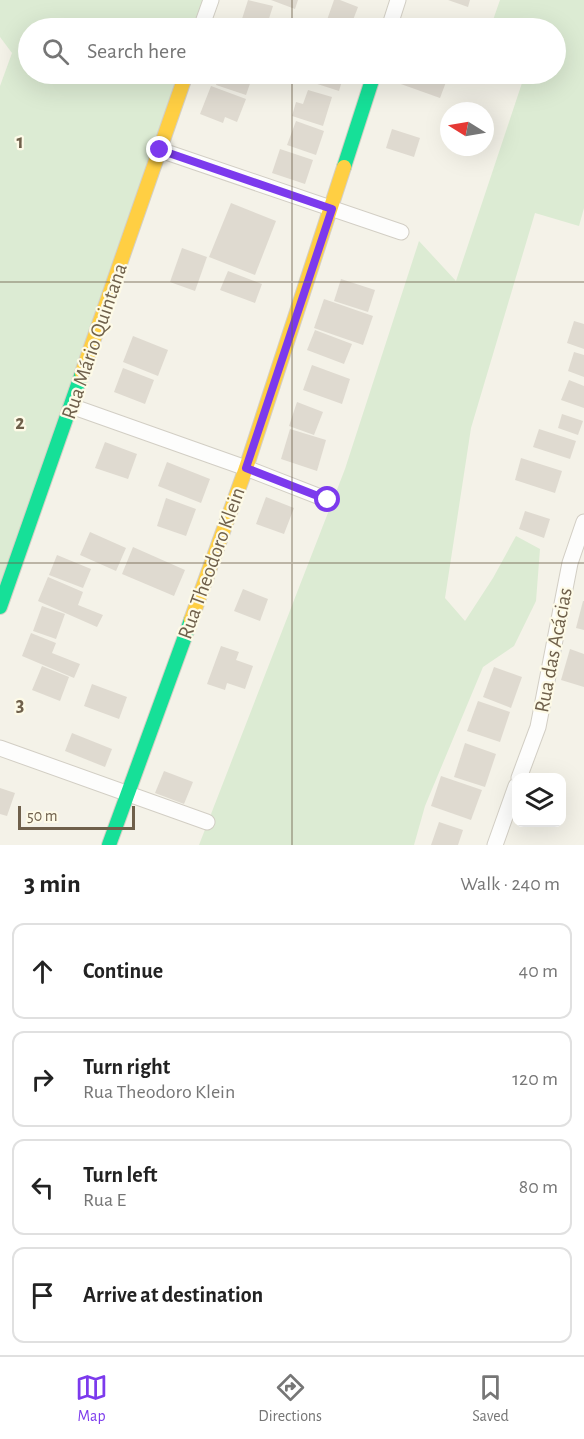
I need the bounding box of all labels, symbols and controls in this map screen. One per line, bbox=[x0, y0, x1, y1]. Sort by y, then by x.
search box bbox=[18, 18, 566, 84]
icon: search bbox=[39, 35, 72, 68]
text: Search here bbox=[87, 40, 186, 62]
north arrow bbox=[440, 102, 494, 156]
text: 1 bbox=[16, 132, 24, 152]
route end bbox=[146, 136, 172, 162]
street label: Rua Mário Quintana bbox=[58, 260, 131, 422]
text: 2 bbox=[15, 413, 25, 433]
street label: Rua Theodoro Klein bbox=[174, 484, 249, 642]
route start bbox=[314, 486, 340, 512]
street label: Rua das Acácias bbox=[531, 586, 576, 714]
text: 3 bbox=[16, 695, 24, 715]
map controls bbox=[512, 773, 566, 827]
button: layers bbox=[512, 773, 566, 827]
scale bar bbox=[18, 803, 135, 830]
text: 50 m bbox=[27, 808, 58, 824]
text: 3 min bbox=[24, 871, 81, 897]
text: Walk · 240 m bbox=[460, 874, 560, 894]
icon: ahead bbox=[26, 955, 59, 988]
text: Continue bbox=[83, 960, 163, 982]
text: 40 m bbox=[519, 961, 558, 981]
text: Turn right bbox=[83, 1056, 170, 1078]
icon: right bbox=[26, 1063, 59, 1096]
text: 120 m bbox=[512, 1069, 558, 1089]
text: Rua Theodoro Klein bbox=[83, 1082, 235, 1102]
text: Turn left bbox=[83, 1164, 157, 1186]
icon: left bbox=[26, 1171, 59, 1204]
text: 80 m bbox=[519, 1177, 558, 1197]
text: Rua E bbox=[83, 1190, 126, 1210]
icon: arrive bbox=[26, 1279, 59, 1312]
text: Arrive at destination bbox=[83, 1284, 263, 1306]
tab: Map bbox=[75, 1371, 108, 1426]
tab: Directions bbox=[258, 1371, 322, 1426]
tab: Saved bbox=[472, 1371, 509, 1426]

